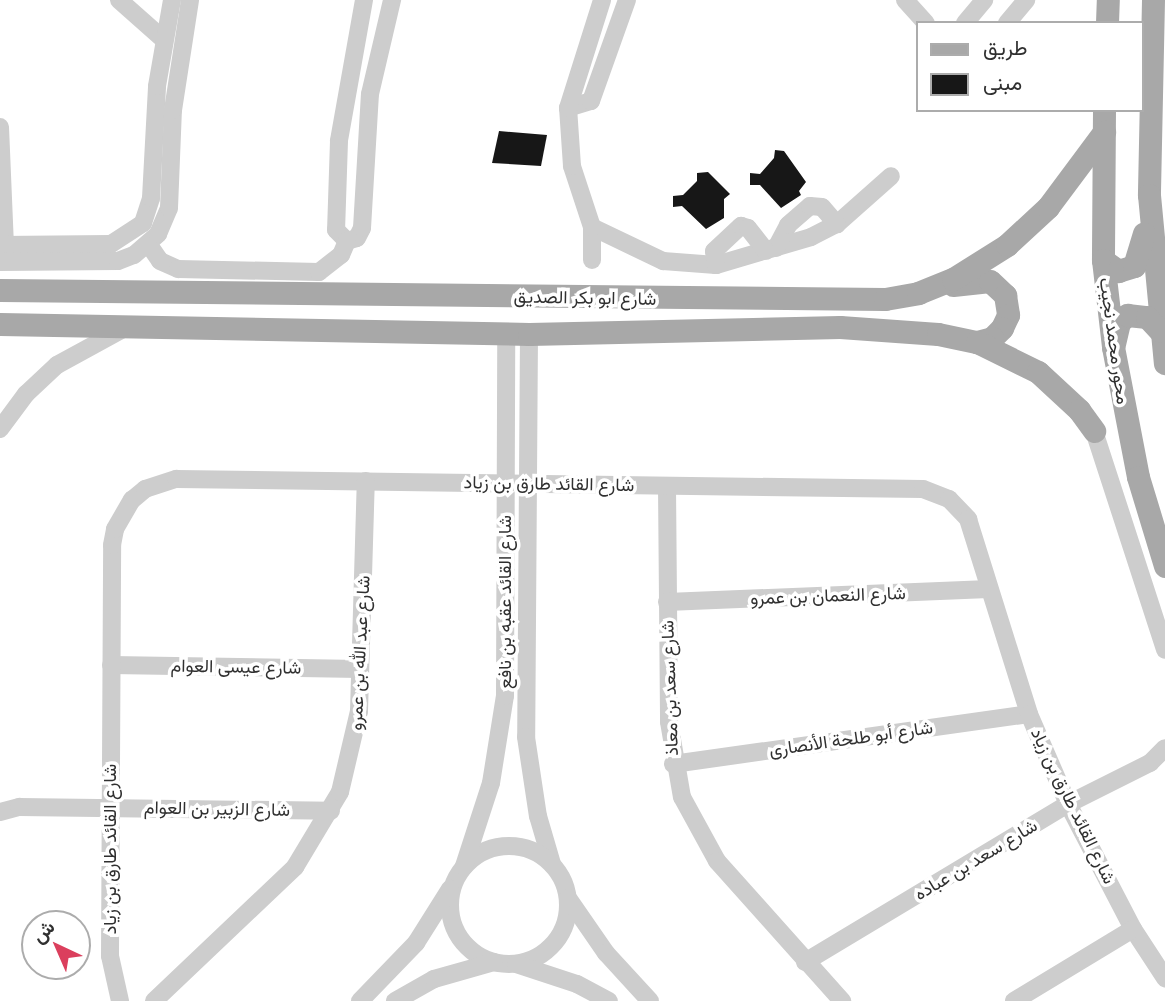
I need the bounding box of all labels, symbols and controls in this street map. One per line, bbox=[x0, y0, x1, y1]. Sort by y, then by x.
legend bbox=[916, 21, 1144, 112]
text: طريق bbox=[983, 35, 1028, 60]
text: مبنى bbox=[983, 70, 1022, 95]
street label: محور محمد نجيب bbox=[1094, 276, 1134, 406]
street label: شارع ابو بكر الصديق bbox=[513, 286, 657, 310]
street label: شارع القائد طارق بن زياد bbox=[464, 472, 634, 496]
street label: شارع القائد عقبه بن نافع bbox=[494, 515, 516, 689]
street label: شارع عبد الله بن عمرو bbox=[345, 575, 375, 731]
street label: شارع النعمان بن عمرو bbox=[750, 582, 906, 610]
street label: شارع سعد بن معاذ bbox=[657, 620, 683, 756]
street label: شارع عيسى العوام bbox=[170, 655, 302, 679]
street label: شارع أبو طلحة الأنصارى bbox=[768, 717, 934, 761]
street label: شارع القائد طارق بن زياد bbox=[1026, 725, 1120, 887]
street label: شارع القائد طارق بن زياد bbox=[99, 764, 121, 934]
street label: شارع الزبير بن العوام bbox=[144, 797, 290, 821]
street label: شارع سعد بن عباده bbox=[911, 815, 1041, 905]
north arrow bbox=[21, 910, 91, 980]
text: ش bbox=[27, 915, 59, 947]

